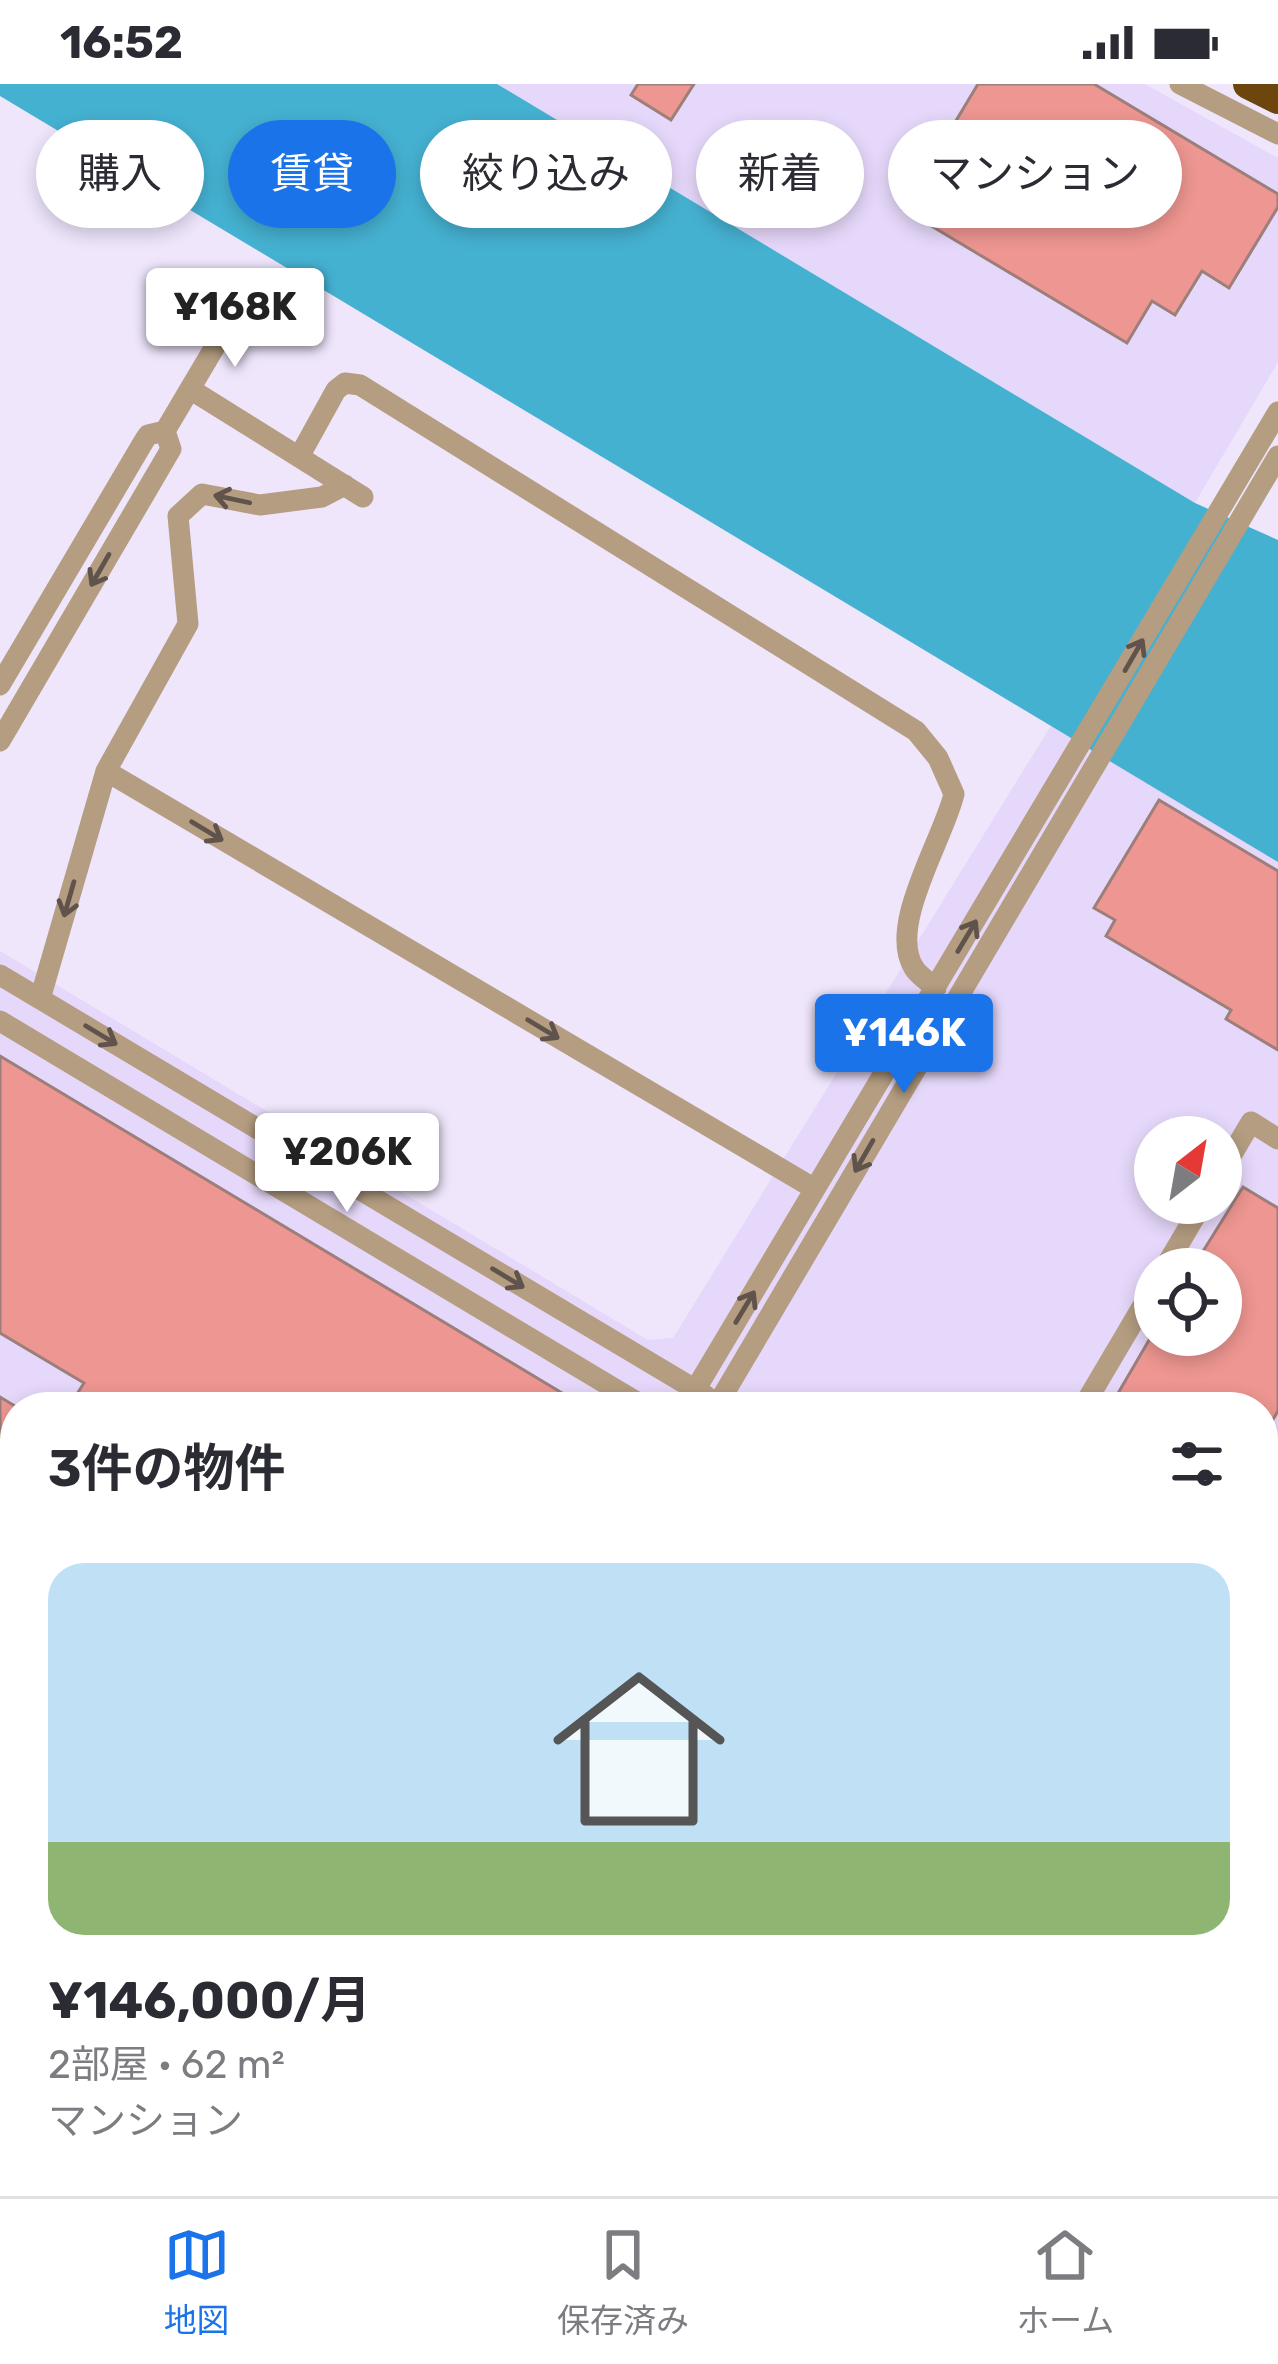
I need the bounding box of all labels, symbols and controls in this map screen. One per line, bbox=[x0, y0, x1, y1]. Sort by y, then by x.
text: 16:52 bbox=[60, 16, 183, 69]
chip: 購入 bbox=[36, 120, 204, 228]
chip: 賃貸 bbox=[228, 120, 396, 228]
chip: 絞り込み bbox=[420, 120, 672, 228]
chip: 新着 bbox=[696, 120, 864, 228]
chip: マンション bbox=[888, 120, 1182, 228]
pin: ¥168K bbox=[151, 268, 319, 370]
text: ¥168K bbox=[173, 284, 297, 330]
one-way arrow bbox=[214, 486, 252, 509]
one-way arrow bbox=[88, 551, 112, 586]
one-way arrow bbox=[1122, 639, 1146, 673]
one-way arrow bbox=[189, 819, 224, 843]
one-way arrow bbox=[57, 879, 79, 917]
one-way arrow bbox=[955, 920, 979, 954]
pin: ¥146K bbox=[820, 994, 988, 1096]
text: ¥146K bbox=[842, 1010, 966, 1056]
one-way arrow bbox=[525, 1017, 559, 1041]
one-way arrow bbox=[83, 1024, 118, 1048]
pin: ¥206K bbox=[263, 1113, 431, 1215]
north arrow bbox=[1134, 1116, 1242, 1224]
map controls bbox=[1134, 1116, 1242, 1356]
text: ¥206K bbox=[282, 1129, 412, 1175]
one-way arrow bbox=[852, 1138, 876, 1172]
button: locate bbox=[1134, 1248, 1242, 1356]
one-way arrow bbox=[490, 1266, 524, 1290]
one-way arrow bbox=[734, 1290, 758, 1325]
icon: filters bbox=[1164, 1431, 1230, 1497]
text: 3件の物件 bbox=[48, 1438, 286, 1499]
icon: home bbox=[531, 1641, 747, 1857]
text: ¥146,000/月 bbox=[48, 1970, 371, 2031]
text: 2部屋 · 62 m² bbox=[48, 2042, 285, 2088]
text: マンション bbox=[48, 2098, 243, 2144]
tab: 地図 bbox=[164, 2222, 230, 2342]
tab: 保存済み bbox=[557, 2222, 689, 2342]
tab: ホーム bbox=[1016, 2222, 1114, 2342]

